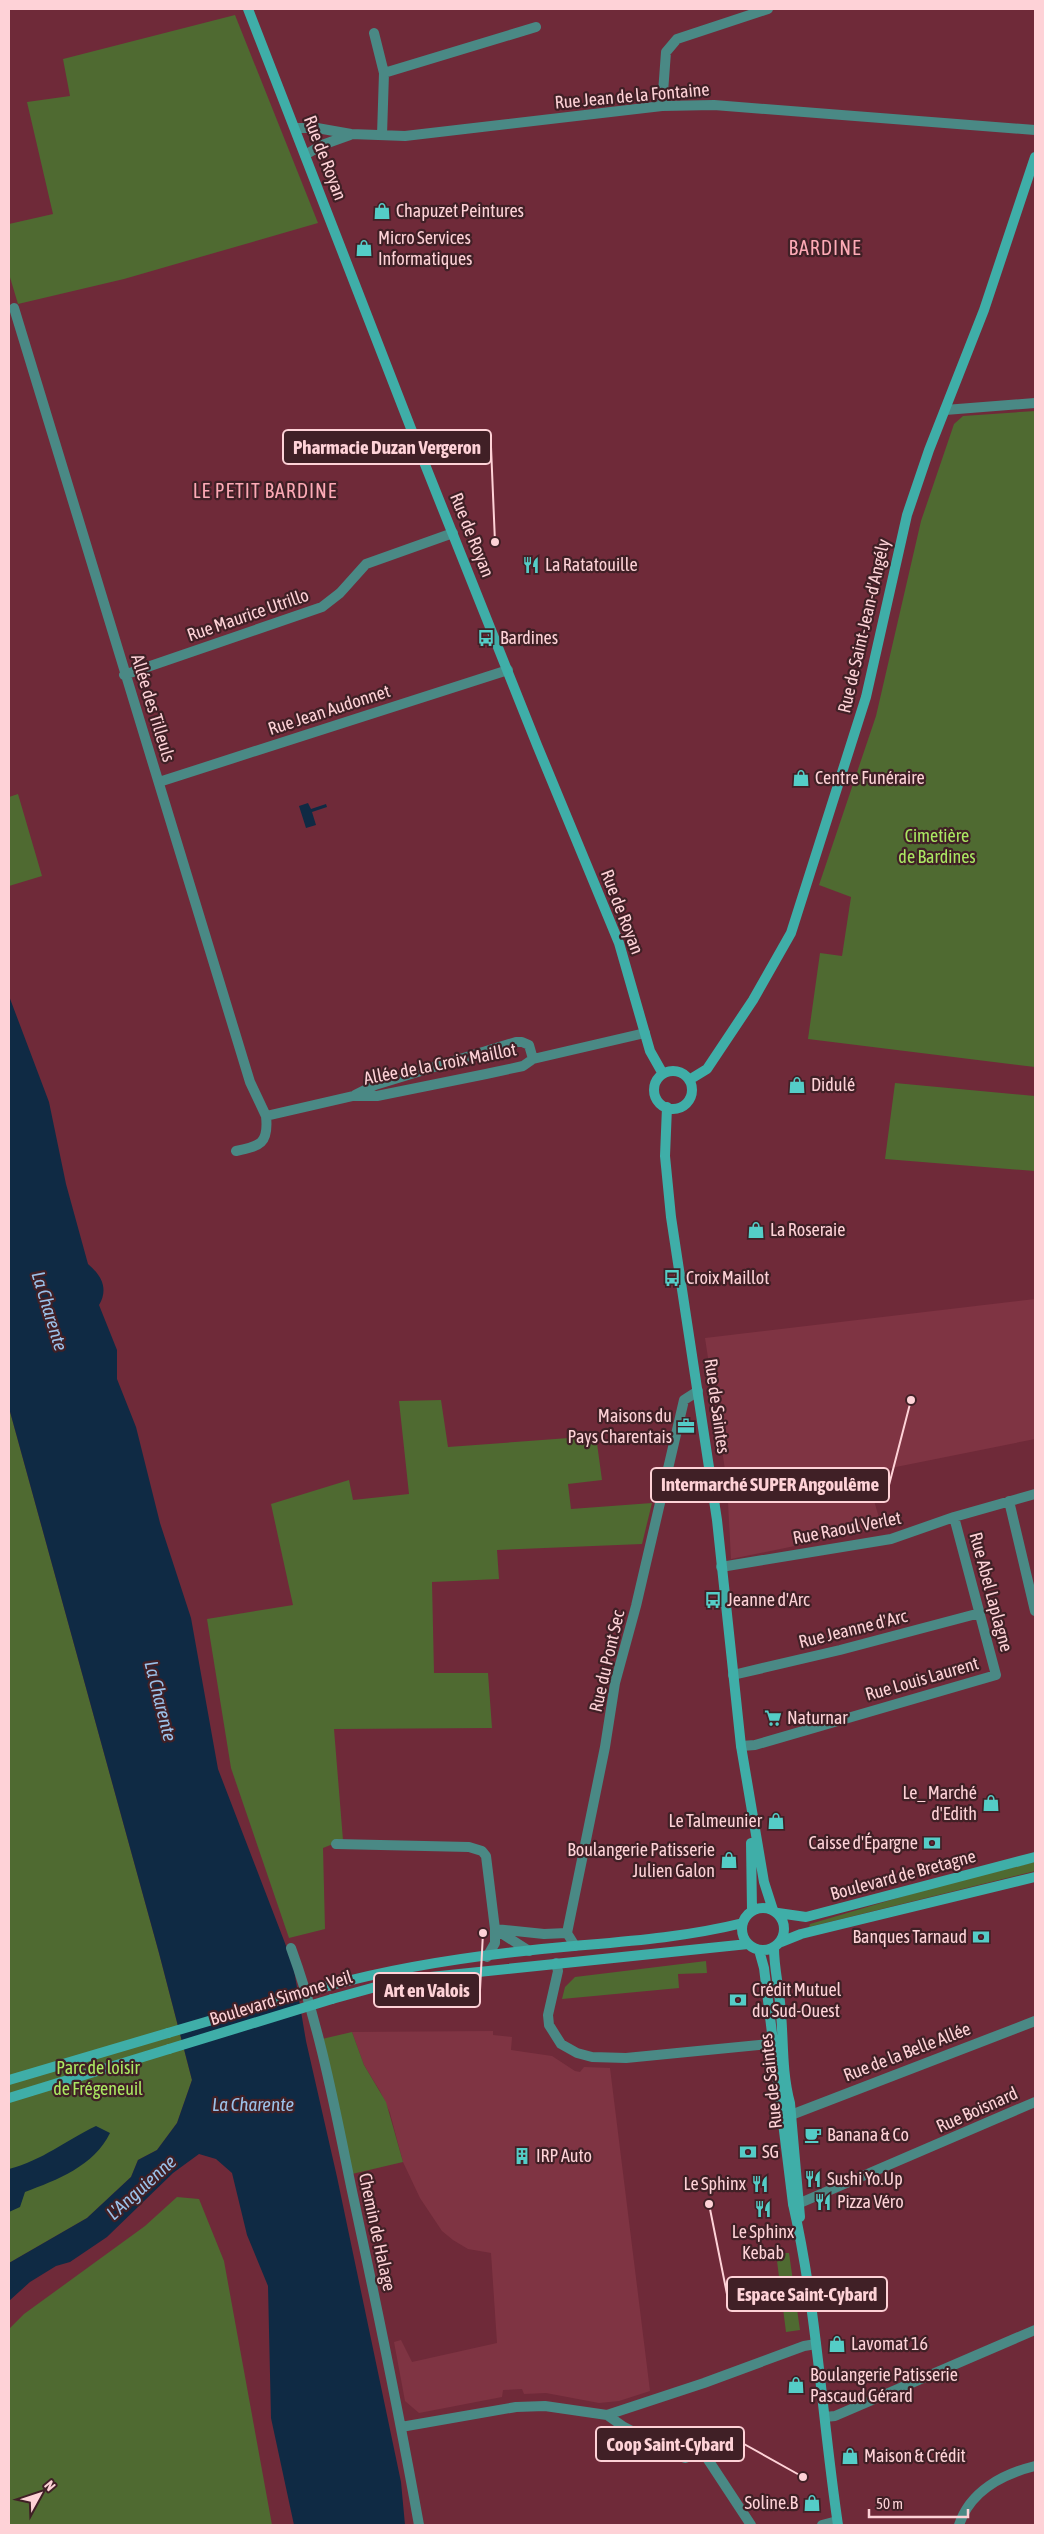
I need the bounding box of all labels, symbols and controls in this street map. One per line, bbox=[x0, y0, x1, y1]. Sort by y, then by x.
street label: Rue Jean de la Fontaine bbox=[554, 78, 710, 113]
street label: Rue de Royan bbox=[300, 112, 351, 203]
place label: Chapuzet Peintures bbox=[396, 200, 524, 221]
shop icon: Chapuzet Peintures bbox=[372, 201, 392, 221]
place label: Micro Services Informatiques bbox=[378, 227, 472, 269]
district label: BARDINE bbox=[789, 236, 861, 259]
shop icon: Micro Services Informatiques bbox=[354, 238, 374, 258]
callout: Pharmacie Duzan Vergeron bbox=[283, 430, 491, 464]
text: Pharmacie Duzan Vergeron bbox=[293, 436, 481, 458]
district label: LE PETIT BARDINE bbox=[193, 479, 337, 502]
street label: Rue de Royan bbox=[446, 490, 499, 580]
street label: Rue de Saint-Jean-d'Angély bbox=[833, 537, 894, 715]
place label: La Ratatouille bbox=[545, 554, 638, 575]
restaurant icon: La Ratatouille bbox=[521, 555, 541, 575]
street label: Rue Maurice Utrillo bbox=[184, 584, 311, 645]
place label: Bardines bbox=[500, 627, 558, 648]
bus stop icon: Bardines bbox=[476, 628, 496, 648]
street label: Allée des Tilleuls bbox=[127, 651, 180, 764]
street label: Rue Jean Audonnet bbox=[265, 680, 393, 739]
place label: Centre Funéraire bbox=[815, 767, 925, 788]
shop icon: Centre Funéraire bbox=[791, 768, 811, 788]
park label: Cimetière de Bardines bbox=[898, 825, 976, 867]
street label: Rue de Royan bbox=[597, 866, 648, 957]
street label: Allée de la Croix Maillot bbox=[362, 1038, 518, 1089]
place label: Didulé bbox=[811, 1074, 855, 1095]
shop icon: Didulé bbox=[787, 1075, 807, 1095]
place label: La Roseraie bbox=[770, 1219, 845, 1240]
shop icon: La Roseraie bbox=[746, 1220, 766, 1240]
place label: Croix Maillot bbox=[686, 1267, 769, 1288]
water label: La Charente bbox=[27, 1268, 73, 1354]
bus stop icon: Croix Maillot bbox=[662, 1268, 682, 1288]
street label: Rue de Saintes bbox=[700, 1357, 735, 1455]
place label: Maisons du Pays Charentais bbox=[567, 1405, 672, 1447]
office icon: Maisons du Pays Charentais bbox=[676, 1416, 696, 1436]
callout: Intermarché SUPER Angoulême bbox=[651, 1468, 889, 1502]
text: Intermarché SUPER Angoulême bbox=[661, 1473, 879, 1495]
street label: Rue Raoul Verlet bbox=[791, 1507, 903, 1548]
street label: Rue Abel Laplagne bbox=[965, 1530, 1018, 1654]
place label: Jeanne d'Arc bbox=[727, 1589, 810, 1610]
bus stop icon: Jeanne d'Arc bbox=[703, 1590, 723, 1610]
street label: Rue Jeanne d'Arc bbox=[796, 1605, 910, 1652]
street label: Rue du Pont Sec bbox=[585, 1608, 628, 1714]
street label: Rue Louis Laurent bbox=[863, 1652, 981, 1705]
water label: La Charente bbox=[140, 1658, 182, 1744]
place label: Naturnar bbox=[787, 1707, 848, 1728]
supermarket icon: Naturnar bbox=[763, 1708, 783, 1728]
place label: Le_ Marché d'Edith bbox=[902, 1782, 977, 1824]
shop icon: Le_ Marché d'Edith bbox=[981, 1793, 1001, 1813]
place label: Le Talmeunier bbox=[668, 1810, 763, 1831]
shop icon: Le Talmeunier bbox=[766, 1811, 786, 1831]
place label: Caisse d'Épargne bbox=[809, 1832, 918, 1853]
bank icon: Caisse d'Épargne bbox=[922, 1833, 942, 1853]
place label: Boulangerie Patisserie Julien Galon bbox=[567, 1839, 715, 1881]
street label: Boulevard de Bretagne bbox=[828, 1845, 978, 1904]
shop icon: Boulangerie Patisserie Julien Galon bbox=[719, 1850, 739, 1870]
place label: Banques Tarnaud bbox=[853, 1926, 967, 1947]
bank icon: Banques Tarnaud bbox=[971, 1927, 991, 1947]
street label: Boulevard Simone Veil bbox=[207, 1966, 355, 2029]
callout: Art en Valois bbox=[374, 1973, 480, 2007]
text: Art en Valois bbox=[383, 1979, 470, 2001]
place label: Crédit Mutuel du Sud-Ouest bbox=[752, 1979, 842, 2021]
bank icon: Crédit Mutuel du Sud-Ouest bbox=[728, 1990, 748, 2010]
street label: Rue de la Belle Allée bbox=[840, 2018, 973, 2085]
street label: Rue de Saintes bbox=[755, 2032, 786, 2130]
park label: Parc de loisir de Frégeneuil bbox=[53, 2057, 143, 2099]
street label: Rue Boisnard bbox=[933, 2082, 1021, 2137]
water label: La Charente bbox=[212, 2093, 294, 2115]
place label: Banana & Co bbox=[827, 2124, 909, 2145]
cafe icon: Banana & Co bbox=[803, 2125, 823, 2145]
place label: SG bbox=[762, 2141, 779, 2162]
bank icon: SG bbox=[738, 2142, 758, 2162]
place label: IRP Auto bbox=[536, 2145, 592, 2166]
building icon: IRP Auto bbox=[512, 2146, 532, 2166]
water label: L'Anguienne bbox=[102, 2150, 180, 2224]
place label: Sushi Yo.Up bbox=[827, 2168, 903, 2189]
restaurant icon: Sushi Yo.Up bbox=[803, 2169, 823, 2189]
street label: Chemin de Halage bbox=[355, 2171, 400, 2293]
place label: Le Sphinx bbox=[683, 2173, 746, 2194]
restaurant icon: Le Sphinx bbox=[750, 2174, 770, 2194]
place label: Pizza Véro bbox=[837, 2191, 904, 2212]
restaurant icon: Pizza Véro bbox=[813, 2192, 833, 2212]
restaurant icon: Le Sphinx Kebab bbox=[753, 2199, 773, 2219]
place label: Le Sphinx Kebab bbox=[732, 2221, 794, 2263]
callout: Espace Saint-Cybard bbox=[727, 2277, 887, 2311]
text: Espace Saint-Cybard bbox=[737, 2283, 877, 2305]
place label: Lavomat 16 bbox=[851, 2333, 928, 2354]
shop icon: Lavomat 16 bbox=[827, 2334, 847, 2354]
place label: Boulangerie Patisserie Pascaud Gérard bbox=[810, 2364, 958, 2406]
shop icon: Boulangerie Patisserie Pascaud Gérard bbox=[786, 2375, 806, 2395]
callout: Coop Saint-Cybard bbox=[596, 2427, 744, 2461]
text: Coop Saint-Cybard bbox=[606, 2433, 734, 2455]
place label: Maison & Crédit bbox=[864, 2445, 966, 2466]
shop icon: Maison & Crédit bbox=[840, 2446, 860, 2466]
north arrow bbox=[15, 2469, 65, 2519]
text: N bbox=[41, 2477, 59, 2494]
scale bar bbox=[869, 2486, 968, 2518]
place label: Soline.B bbox=[744, 2492, 798, 2513]
shop icon: Soline.B bbox=[802, 2493, 822, 2513]
text: 50 m bbox=[876, 2495, 903, 2512]

